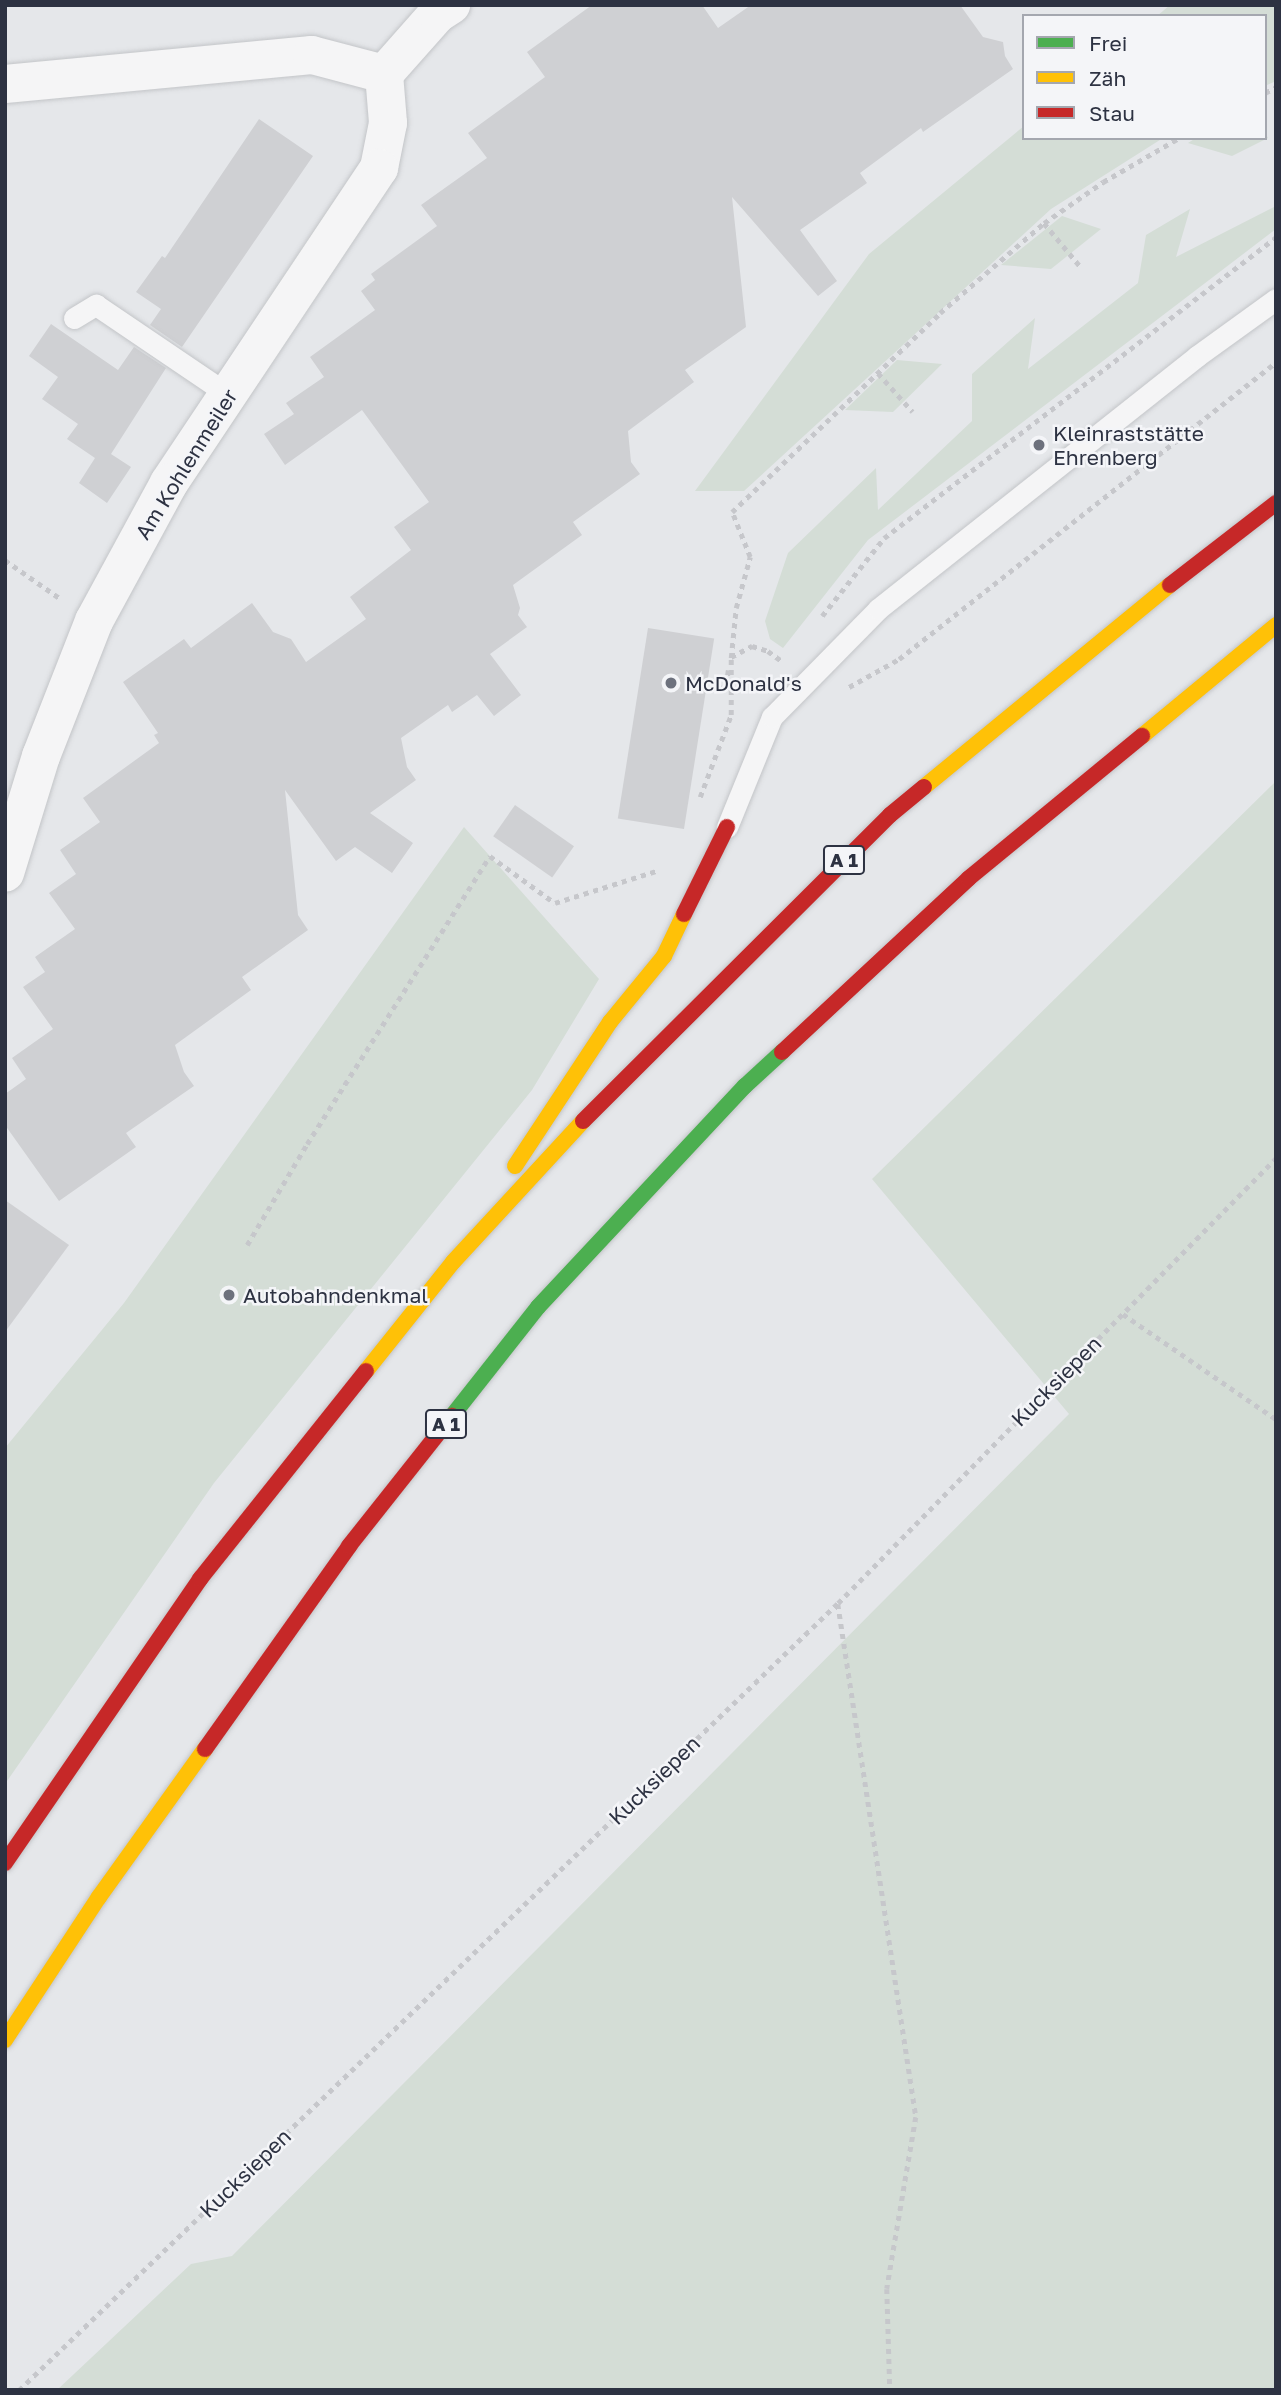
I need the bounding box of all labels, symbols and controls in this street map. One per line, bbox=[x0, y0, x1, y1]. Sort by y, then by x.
legend bbox=[1022, 14, 1267, 140]
text: Frei bbox=[1089, 30, 1127, 56]
text: Zäh bbox=[1089, 65, 1126, 91]
text: Stau bbox=[1089, 100, 1135, 126]
street label: Am Kohlenmeiler bbox=[130, 384, 242, 544]
place label: Kleinraststätte Ehrenberg bbox=[1053, 420, 1204, 470]
marker: Kleinraststätte Ehrenberg bbox=[1031, 437, 1047, 453]
place label: McDonald's bbox=[685, 670, 802, 696]
marker: McDonald's bbox=[663, 675, 679, 691]
road number: A 1 bbox=[821, 845, 867, 876]
place label: Autobahndenkmal bbox=[243, 1282, 428, 1308]
marker: Autobahndenkmal bbox=[221, 1287, 237, 1303]
street label: Kucksiepen bbox=[1006, 1331, 1106, 1431]
road number: A 1 bbox=[423, 1408, 469, 1440]
street label: Kucksiepen bbox=[603, 1730, 705, 1830]
street label: Kucksiepen bbox=[194, 2123, 296, 2223]

